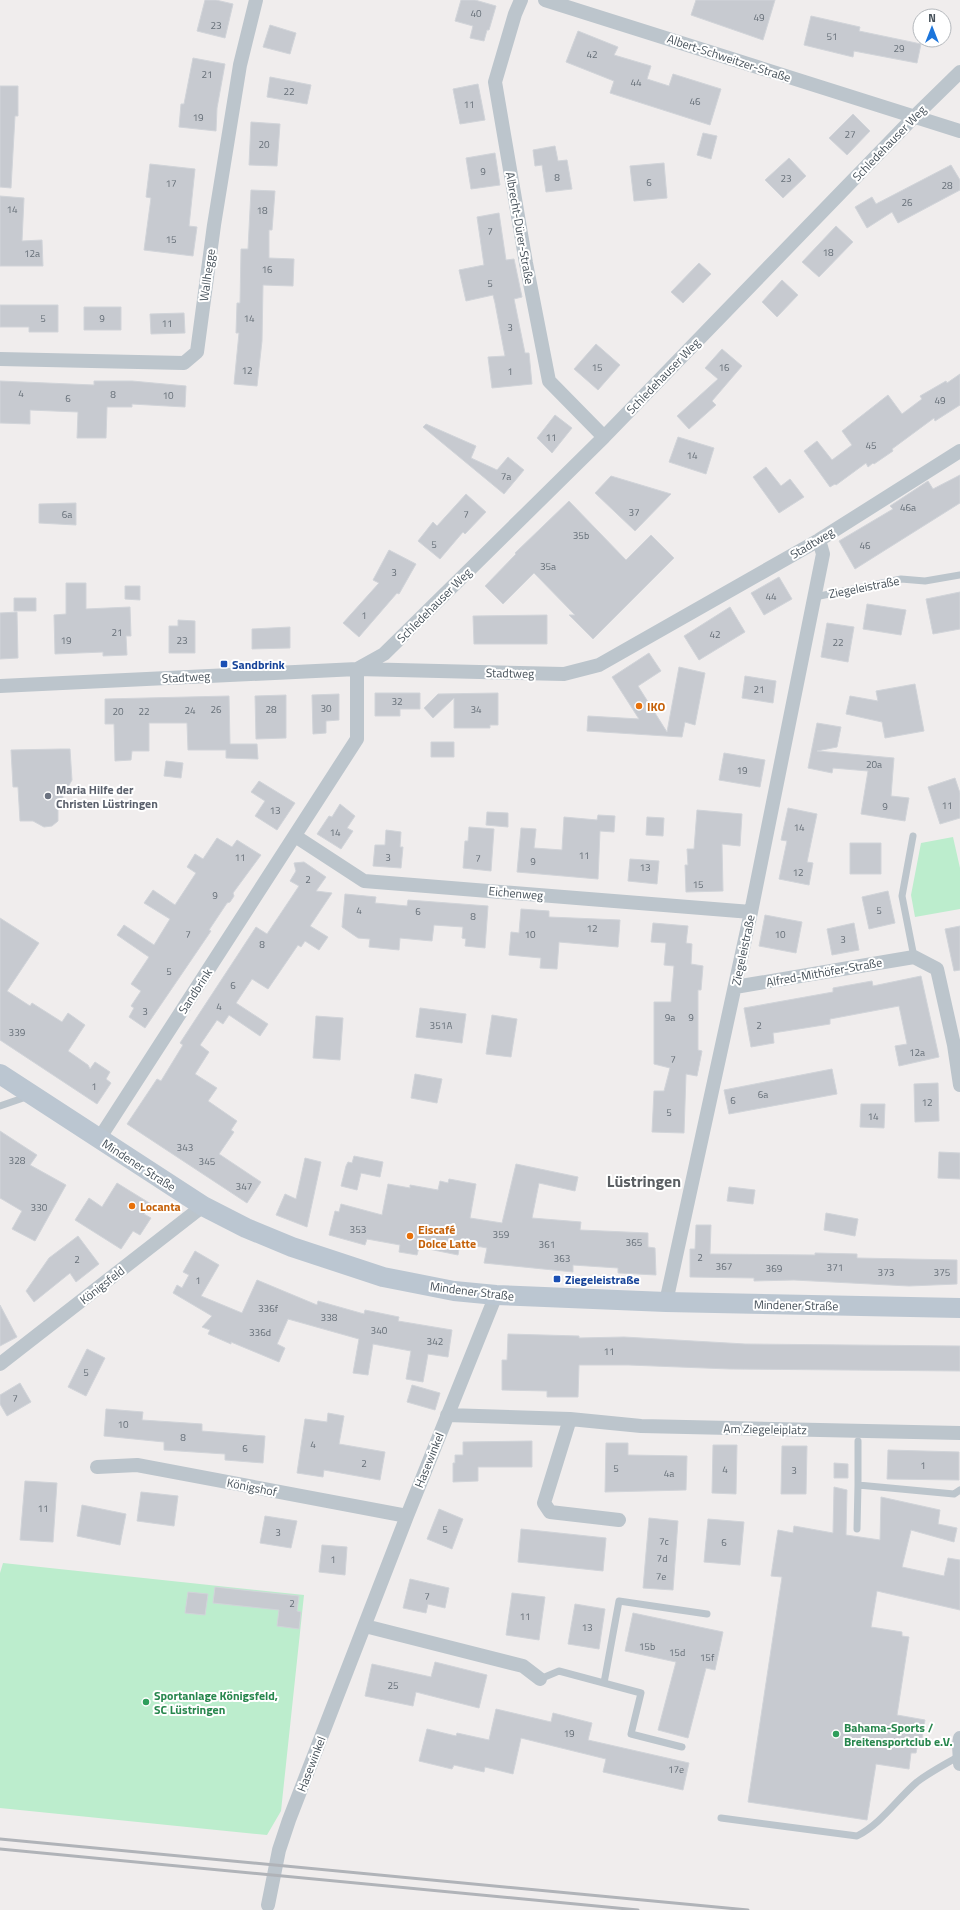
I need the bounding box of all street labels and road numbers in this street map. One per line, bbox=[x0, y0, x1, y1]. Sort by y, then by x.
street label: Albert-Schweitzer-Straße bbox=[665, 29, 793, 87]
street label: Schledehauser Weg bbox=[848, 101, 930, 185]
street label: Albrecht-Dürer-Straße bbox=[501, 170, 539, 286]
street label: Wallhegge bbox=[194, 247, 220, 303]
street label: Schledehauser Weg bbox=[622, 334, 704, 418]
street label: Stadtweg bbox=[786, 522, 838, 564]
street label: Schledehauser Weg bbox=[392, 563, 476, 647]
street label: Ziegeleistraße bbox=[827, 571, 901, 603]
street label: Stadtweg bbox=[486, 663, 534, 683]
street label: Stadtweg bbox=[161, 666, 211, 688]
street label: Eichenweg bbox=[488, 881, 544, 905]
street label: Ziegeleistraße bbox=[726, 913, 760, 987]
street label: Alfred-Mithöfer-Straße bbox=[765, 952, 883, 992]
street label: Sandbrink bbox=[173, 964, 217, 1017]
street label: Mindener Straße bbox=[98, 1134, 180, 1196]
street label: Königsfeld bbox=[75, 1261, 129, 1309]
street label: Mindener Straße bbox=[429, 1276, 515, 1306]
street label: Mindener Straße bbox=[754, 1295, 838, 1315]
street label: Am Ziegeleiplatz bbox=[723, 1419, 807, 1439]
street label: Hasewinkel bbox=[409, 1429, 449, 1491]
street label: Königshof bbox=[225, 1473, 279, 1501]
street label: Hasewinkel bbox=[292, 1733, 330, 1795]

